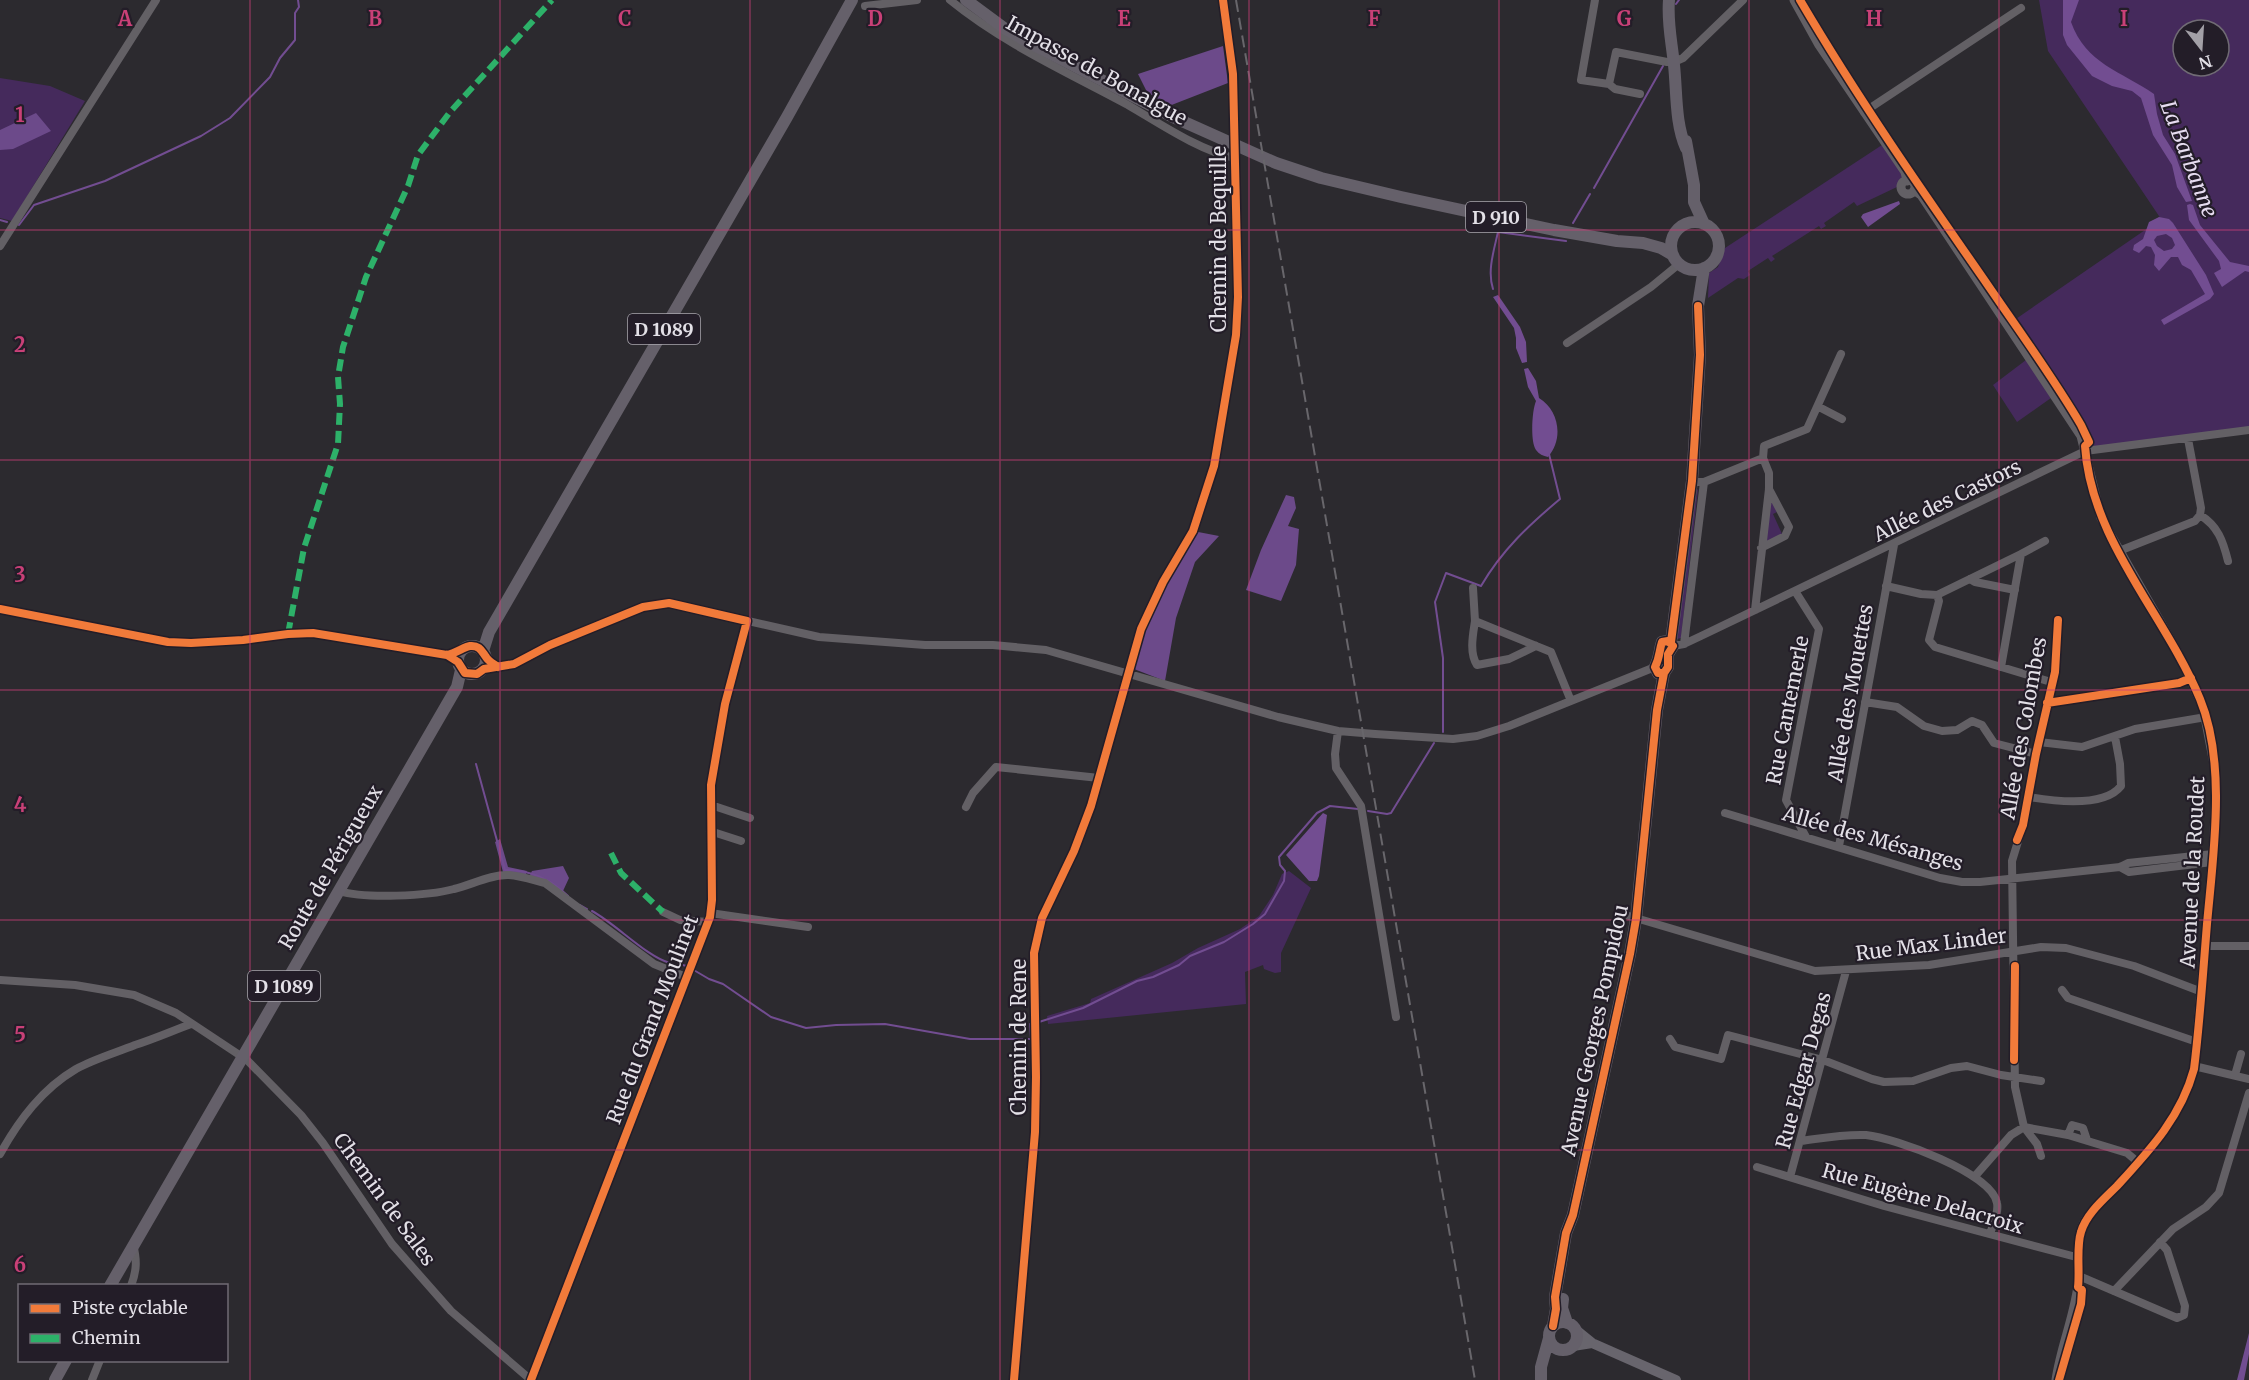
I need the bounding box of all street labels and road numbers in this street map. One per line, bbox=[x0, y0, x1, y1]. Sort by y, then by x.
street label: Impasse de Bonalgue bbox=[1002, 10, 1192, 130]
street label: Chemin de Bequille bbox=[1206, 146, 1231, 332]
road number: D 910 bbox=[1466, 202, 1526, 232]
road number: D 1089 bbox=[628, 314, 700, 344]
street label: Allée des Castors bbox=[1868, 453, 2025, 547]
street label: Allée des Mouettes bbox=[1822, 602, 1878, 785]
street label: Rue Cantemerle bbox=[1760, 633, 1814, 787]
street label: Allée des Colombes bbox=[1994, 635, 2051, 822]
street label: Avenue de la Roudet bbox=[2174, 775, 2210, 970]
street label: Route de Périgueux bbox=[273, 780, 387, 954]
street label: Allée des Mésanges bbox=[1779, 800, 1966, 876]
street label: Avenue Georges Pompidou bbox=[1555, 902, 1633, 1159]
street label: Rue du Grand Moulinet bbox=[600, 911, 704, 1127]
street label: Rue Max Linder bbox=[1854, 922, 2008, 966]
street label: Chemin de Rene bbox=[1006, 959, 1031, 1115]
road number: D 1089 bbox=[248, 971, 320, 1001]
street label: Rue Edgar Degas bbox=[1770, 989, 1836, 1151]
street label: Chemin de Sales bbox=[328, 1128, 442, 1270]
street label: Rue Eugène Delacroix bbox=[1819, 1157, 2027, 1239]

